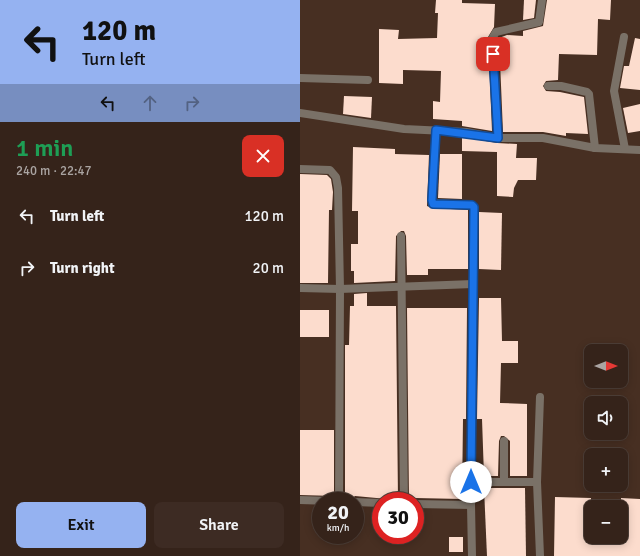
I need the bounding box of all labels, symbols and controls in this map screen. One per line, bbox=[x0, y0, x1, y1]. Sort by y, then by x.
text: 120 m bbox=[82, 14, 156, 48]
icon: left bbox=[16, 16, 68, 68]
pin bbox=[476, 37, 510, 71]
icon: arrive bbox=[482, 43, 504, 65]
text: Turn left bbox=[82, 48, 145, 70]
icon: left bbox=[97, 92, 119, 114]
icon: ahead bbox=[139, 92, 161, 114]
icon: right bbox=[181, 92, 203, 114]
text: 1 min bbox=[16, 133, 73, 163]
button: close bbox=[242, 135, 284, 177]
text: 240 m · 22:47 bbox=[16, 163, 92, 179]
icon: left bbox=[16, 205, 38, 227]
text: Turn left bbox=[50, 207, 104, 225]
text: 120 m bbox=[244, 207, 284, 225]
icon: right bbox=[16, 257, 38, 279]
text: Turn right bbox=[50, 259, 115, 277]
text: 20 m bbox=[253, 259, 284, 277]
north arrow bbox=[584, 344, 628, 388]
map controls bbox=[584, 344, 628, 544]
button: sound bbox=[584, 396, 628, 440]
button: + bbox=[584, 448, 628, 492]
position arrow bbox=[450, 461, 492, 503]
speed limit sign: 30 bbox=[372, 492, 424, 544]
text: 20 bbox=[327, 500, 349, 525]
button: − bbox=[584, 500, 628, 544]
button: Exit bbox=[16, 502, 146, 548]
button: Share bbox=[154, 502, 284, 548]
text: km/h bbox=[327, 522, 349, 534]

